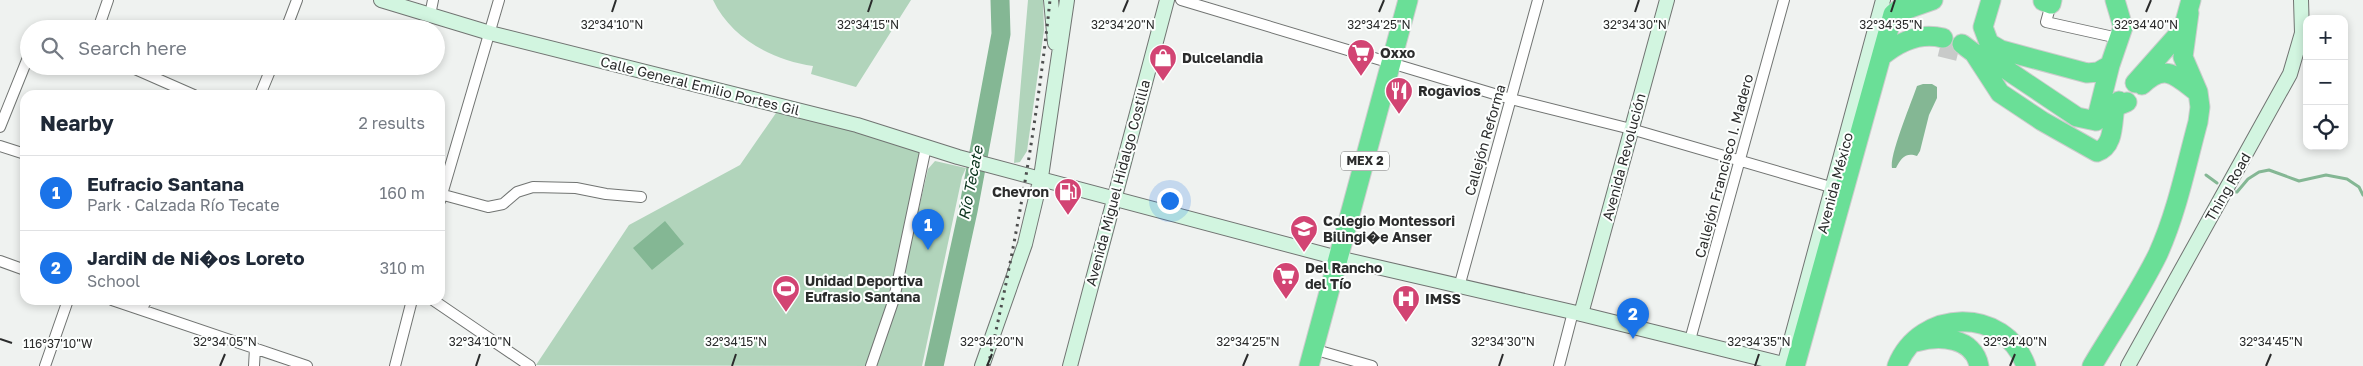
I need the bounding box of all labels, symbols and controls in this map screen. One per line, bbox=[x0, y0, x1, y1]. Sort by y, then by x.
map controls bbox=[2303, 15, 2348, 150]
button: + bbox=[2303, 15, 2348, 60]
text: 32°34'10"N bbox=[581, 17, 643, 32]
text: 32°34'15"N bbox=[837, 17, 899, 32]
text: 32°34'20"N bbox=[1091, 17, 1155, 32]
text: 32°34'25"N bbox=[1347, 17, 1411, 32]
text: 32°34'30"N bbox=[1603, 17, 1667, 32]
text: 32°34'35"N bbox=[1859, 17, 1923, 32]
text: 32°34'40"N bbox=[2114, 17, 2178, 32]
search box bbox=[20, 20, 445, 75]
icon: search bbox=[38, 34, 66, 62]
text: Search here bbox=[78, 36, 187, 59]
supermarket icon: Oxxo bbox=[1346, 38, 1376, 77]
shop icon: Dulcelandia bbox=[1148, 43, 1178, 82]
place label: Oxxo bbox=[1380, 44, 1415, 61]
place label: Dulcelandia bbox=[1182, 49, 1263, 66]
street label: Calle General Emilio Portes Gil bbox=[599, 53, 801, 119]
button: − bbox=[2303, 60, 2348, 105]
street label: Callejón Francisco I. Madero bbox=[1691, 72, 1756, 260]
restaurant icon: Rogavios bbox=[1384, 76, 1414, 115]
street label: Avenida Miguel Hidalgo Costilla bbox=[1082, 78, 1153, 288]
place label: Rogavios bbox=[1418, 82, 1481, 99]
street label: Callejón Reforma bbox=[1460, 82, 1509, 198]
street label: Avenida Revolución bbox=[1598, 91, 1649, 222]
button: locate bbox=[2303, 105, 2348, 150]
text: Nearby bbox=[40, 110, 114, 136]
text: 2 results bbox=[359, 113, 425, 133]
street label: Avenida México bbox=[1813, 130, 1856, 235]
water label: Río Tecate bbox=[954, 143, 986, 221]
street label: Thing Road bbox=[2201, 150, 2254, 224]
road number: MEX 2 bbox=[1341, 152, 1389, 170]
text: Eufracio Santana bbox=[87, 172, 244, 195]
fuel station icon: Chevron bbox=[1053, 177, 1083, 216]
text: 1 bbox=[52, 183, 60, 203]
text: 160 m bbox=[379, 183, 425, 203]
place label: Chevron bbox=[992, 183, 1049, 200]
your location bbox=[1157, 188, 1183, 214]
text: Park · Calzada Río Tecate bbox=[87, 195, 280, 215]
pin: 1 bbox=[912, 209, 944, 250]
place label: Colegio Montessori Bilingi�e Anser bbox=[1323, 212, 1455, 245]
school or university icon: Colegio Montessori Bilingi�e Anser bbox=[1289, 214, 1319, 253]
text: JardiN de Ni�os Loreto bbox=[87, 246, 305, 269]
text: 2 bbox=[51, 258, 61, 278]
text: 310 m bbox=[380, 258, 425, 278]
place label: Del Rancho del Tío bbox=[1305, 259, 1383, 292]
supermarket icon: Del Rancho del Tío bbox=[1271, 261, 1301, 300]
text: School bbox=[87, 271, 140, 291]
place label: Unidad Deportiva Eufrasio Santana bbox=[805, 272, 923, 305]
sports icon: Unidad Deportiva Eufrasio Santana bbox=[771, 274, 801, 313]
hospital icon: IMSS bbox=[1391, 284, 1421, 323]
place label: IMSS bbox=[1425, 290, 1461, 307]
pin: 2 bbox=[1617, 298, 1649, 339]
text: 32°34'05"N bbox=[193, 334, 257, 349]
text: 32°34'10"N bbox=[449, 334, 511, 349]
text: 32°34'15"N bbox=[705, 334, 767, 349]
text: 32°34'20"N bbox=[960, 334, 1024, 349]
text: 32°34'25"N bbox=[1216, 334, 1280, 349]
text: 32°34'30"N bbox=[1471, 334, 1535, 349]
text: 32°34'35"N bbox=[1727, 334, 1791, 349]
text: 32°34'40"N bbox=[1983, 334, 2047, 349]
text: 32°34'45"N bbox=[2239, 334, 2303, 349]
text: 116°37'10"W bbox=[23, 336, 93, 351]

